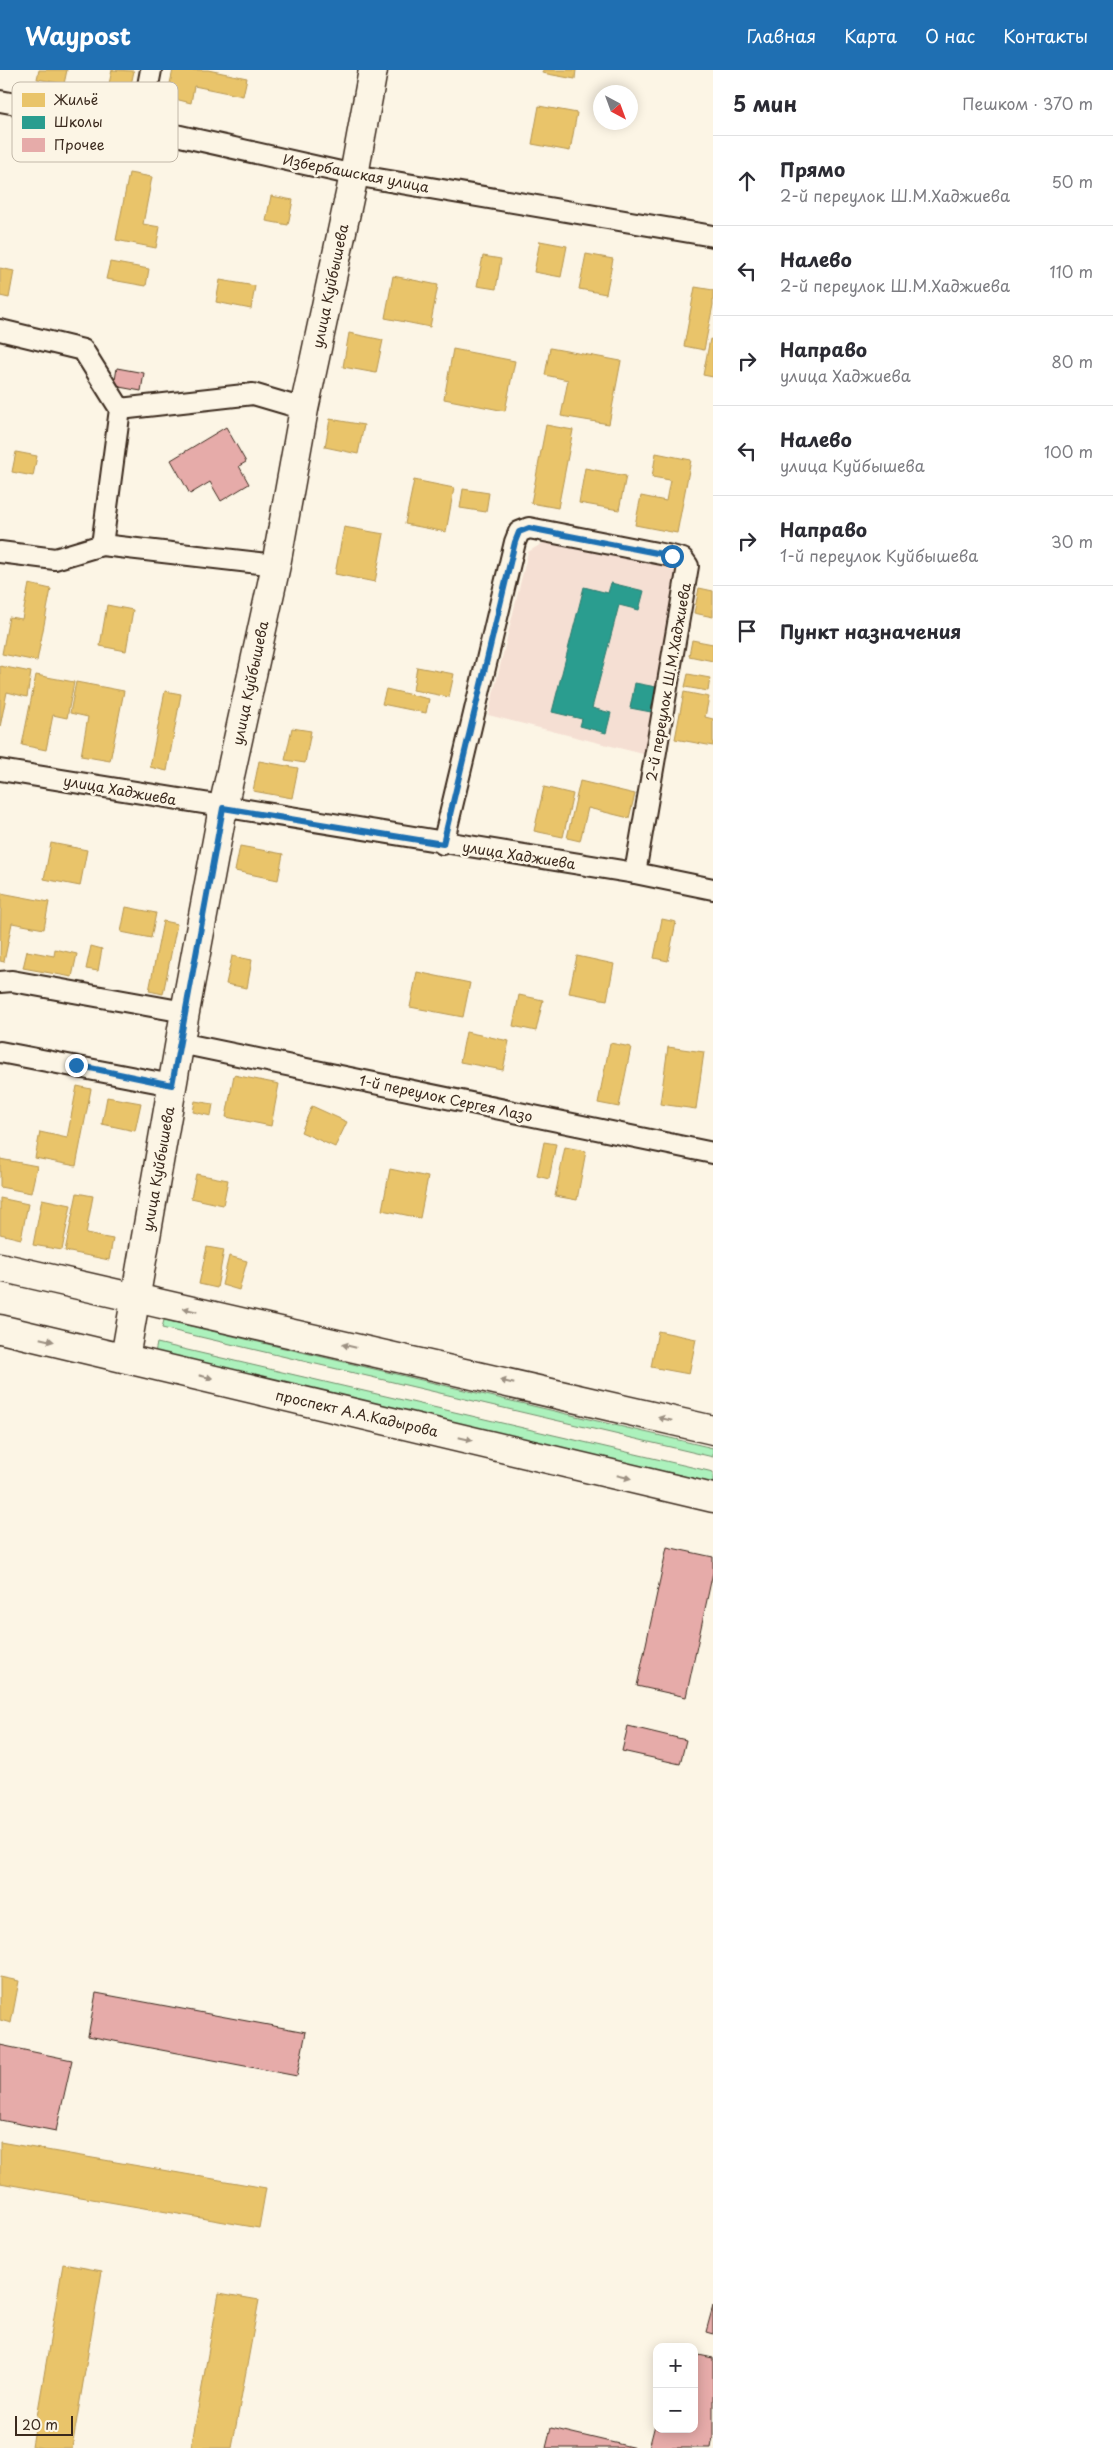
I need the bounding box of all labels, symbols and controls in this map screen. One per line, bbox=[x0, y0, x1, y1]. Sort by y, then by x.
text: Waypost bbox=[25, 17, 131, 53]
text: Главная bbox=[747, 22, 816, 49]
text: Карта bbox=[844, 22, 897, 49]
text: О нас bbox=[925, 22, 975, 49]
text: Контакты bbox=[1003, 22, 1088, 49]
legend bbox=[12, 82, 178, 162]
north arrow bbox=[593, 85, 638, 130]
text: 5 мин bbox=[733, 87, 797, 119]
text: Жильё bbox=[53, 89, 98, 110]
text: Пешком · 370 m bbox=[962, 91, 1093, 115]
text: Школы bbox=[54, 111, 103, 132]
text: Прочее bbox=[54, 134, 105, 155]
street label: Избербашская улица bbox=[281, 148, 431, 198]
text: Прямо bbox=[780, 155, 845, 183]
icon: ahead bbox=[733, 167, 761, 195]
text: 50 m bbox=[1052, 169, 1093, 193]
text: 2-й переулок Ш.М.Хаджиева bbox=[780, 183, 1010, 207]
street label: улица Куйбышева bbox=[307, 222, 353, 350]
text: Налево bbox=[780, 245, 852, 273]
icon: left bbox=[733, 257, 761, 285]
text: 110 m bbox=[1050, 259, 1093, 283]
text: 2-й переулок Ш.М.Хаджиева bbox=[780, 273, 1010, 297]
text: Направо bbox=[780, 335, 867, 363]
icon: right bbox=[733, 347, 761, 375]
text: 80 m bbox=[1051, 349, 1093, 373]
text: улица Хаджиева bbox=[780, 363, 911, 387]
text: Налево bbox=[780, 425, 852, 453]
icon: left bbox=[733, 437, 761, 465]
text: 100 m bbox=[1044, 439, 1093, 463]
text: улица Куйбышева bbox=[780, 453, 925, 477]
text: Направо bbox=[780, 515, 867, 543]
icon: right bbox=[733, 527, 761, 555]
text: 30 m bbox=[1051, 529, 1093, 553]
text: 1-й переулок Куйбышева bbox=[780, 543, 978, 567]
route start bbox=[661, 545, 684, 568]
street label: 2-й переулок Ш.М.Хаджиева bbox=[640, 581, 696, 783]
icon: arrive bbox=[733, 617, 761, 645]
text: Пункт назначения bbox=[780, 617, 961, 645]
street label: улица Куйбышева bbox=[227, 619, 273, 747]
street label: улица Хаджиева bbox=[62, 770, 178, 810]
street label: улица Хаджиева bbox=[461, 836, 577, 874]
route end bbox=[65, 1054, 88, 1077]
street label: 1-й переулок Сергея Лазо bbox=[357, 1069, 535, 1127]
street label: улица Куйбышева bbox=[137, 1105, 179, 1233]
one-way arrow bbox=[183, 1306, 198, 1314]
one-way arrow bbox=[40, 1336, 55, 1344]
one-way arrow bbox=[341, 1342, 356, 1350]
one-way arrow bbox=[198, 1373, 213, 1381]
one-way arrow bbox=[500, 1378, 515, 1386]
street label: проспект А.А.Кадырова bbox=[274, 1384, 441, 1442]
one-way arrow bbox=[658, 1415, 673, 1423]
one-way arrow bbox=[458, 1435, 473, 1443]
one-way arrow bbox=[616, 1473, 631, 1481]
map controls bbox=[653, 2343, 698, 2433]
button: + bbox=[653, 2343, 698, 2388]
button: − bbox=[653, 2388, 698, 2433]
scale bar bbox=[15, 2413, 72, 2436]
text: 20 m bbox=[22, 2414, 58, 2435]

